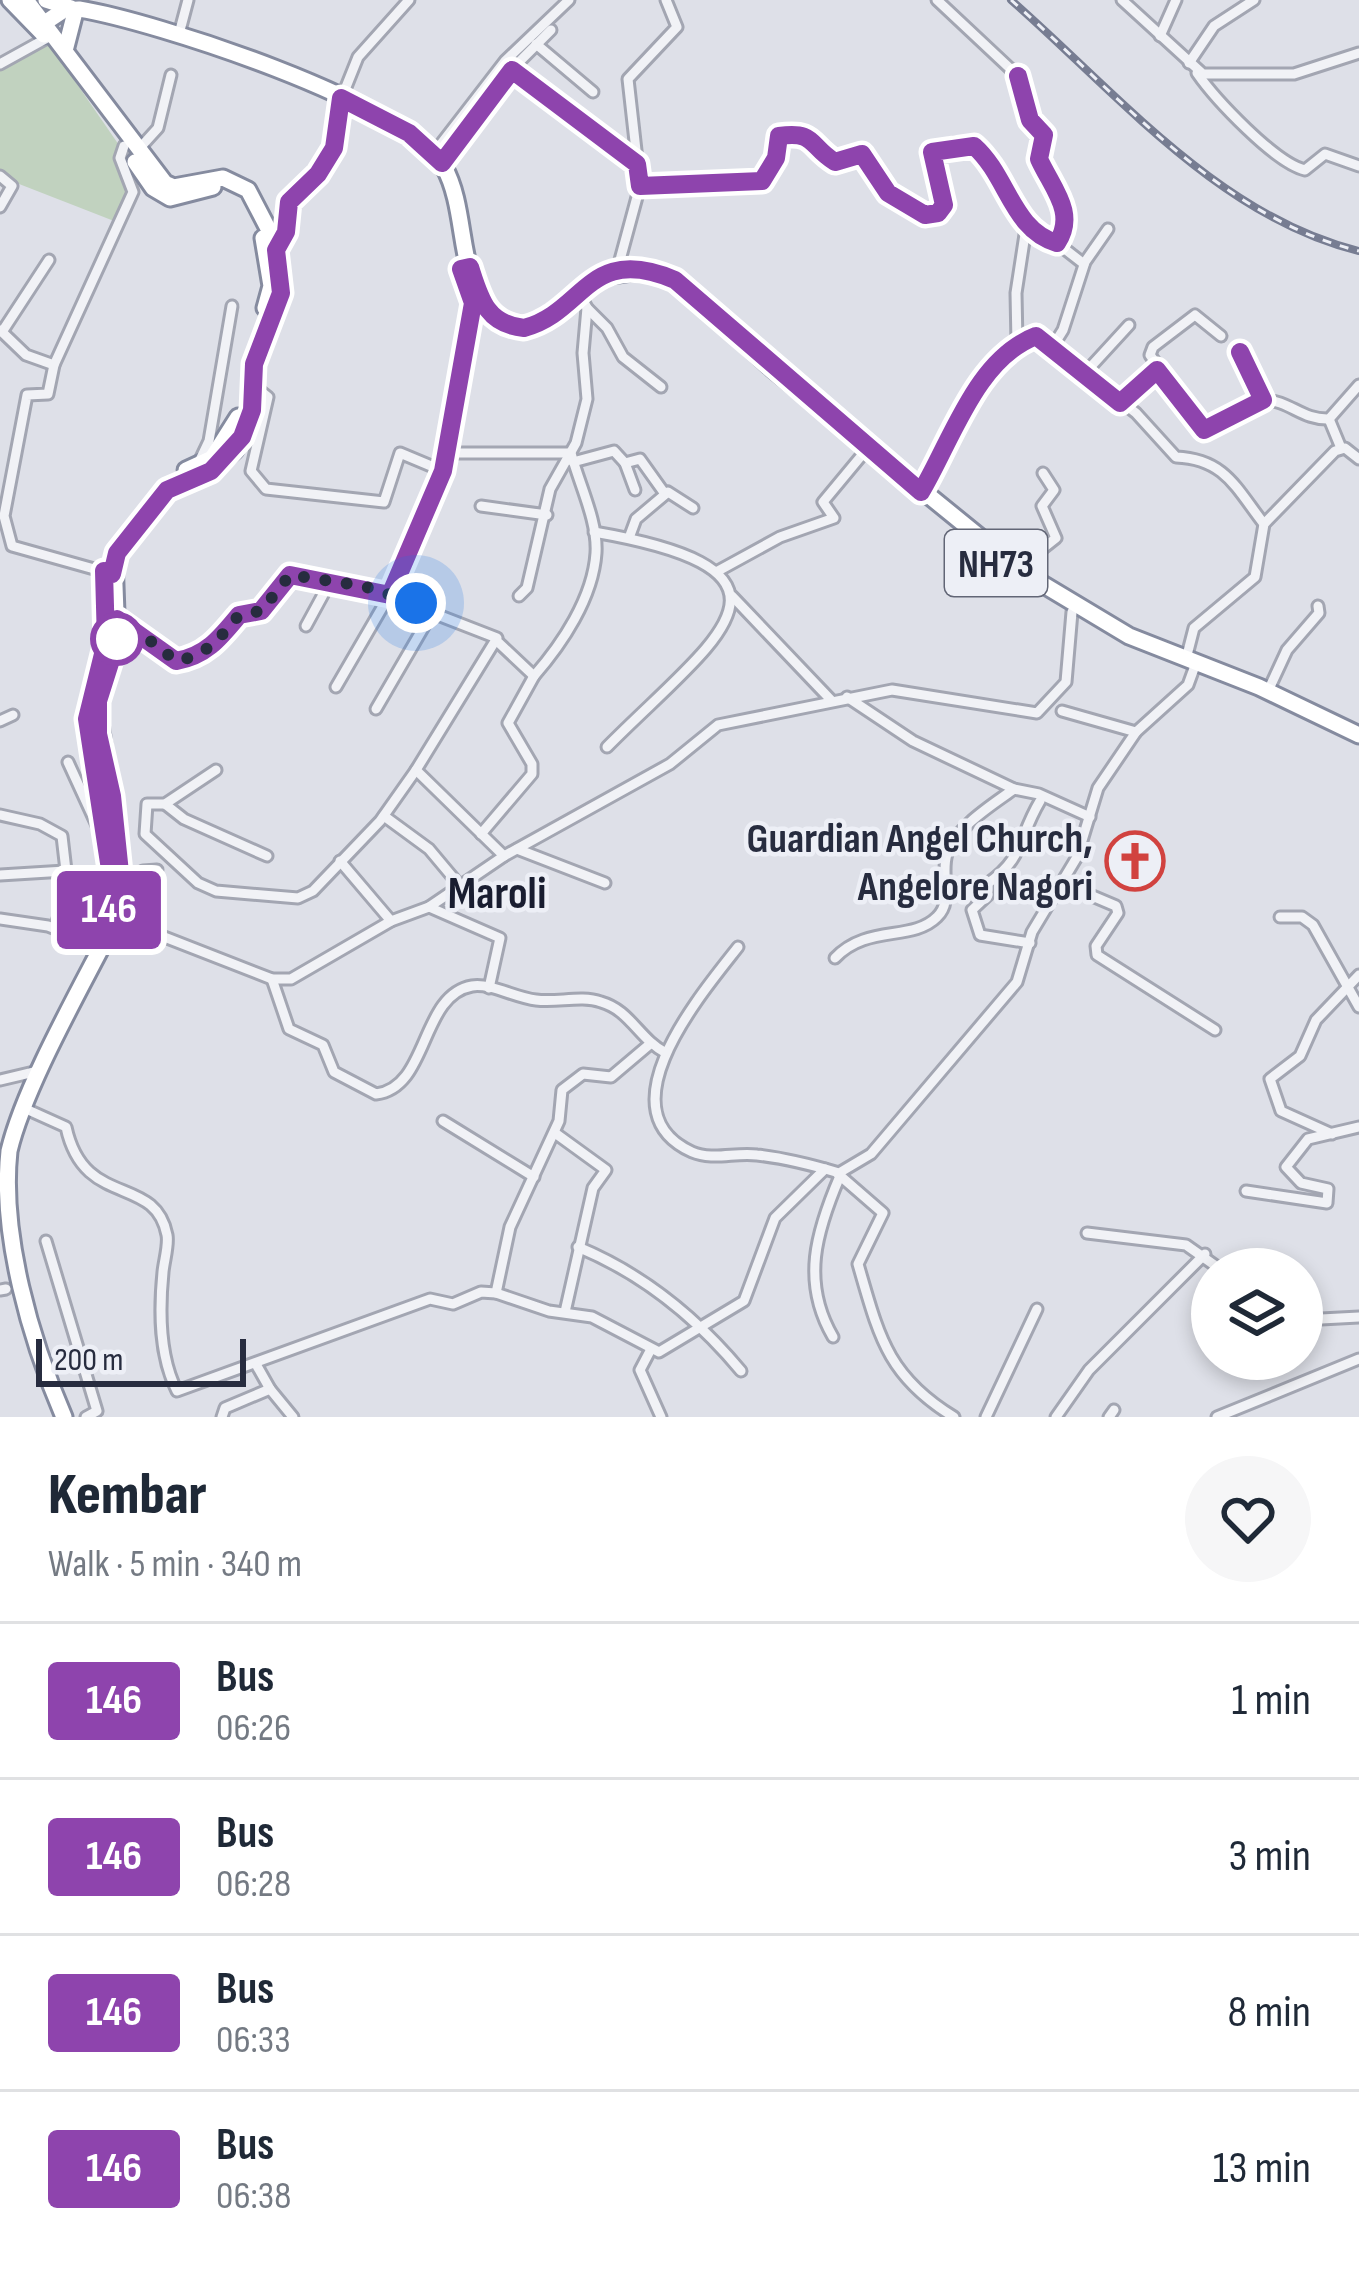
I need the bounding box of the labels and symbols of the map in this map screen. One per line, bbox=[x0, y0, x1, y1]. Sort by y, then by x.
road number: NH73 bbox=[945, 530, 1047, 596]
your location bbox=[386, 573, 446, 633]
unlabelled marker bbox=[92, 614, 142, 664]
place label: Guardian Angel Church, Angelore Nagori bbox=[747, 814, 1093, 913]
church icon: Guardian Angel Church, Angelore Nagori bbox=[1104, 830, 1166, 892]
district label: Maroli bbox=[448, 867, 546, 922]
line badge: 146 bbox=[40, 871, 178, 949]
scale bar bbox=[36, 1333, 246, 1386]

